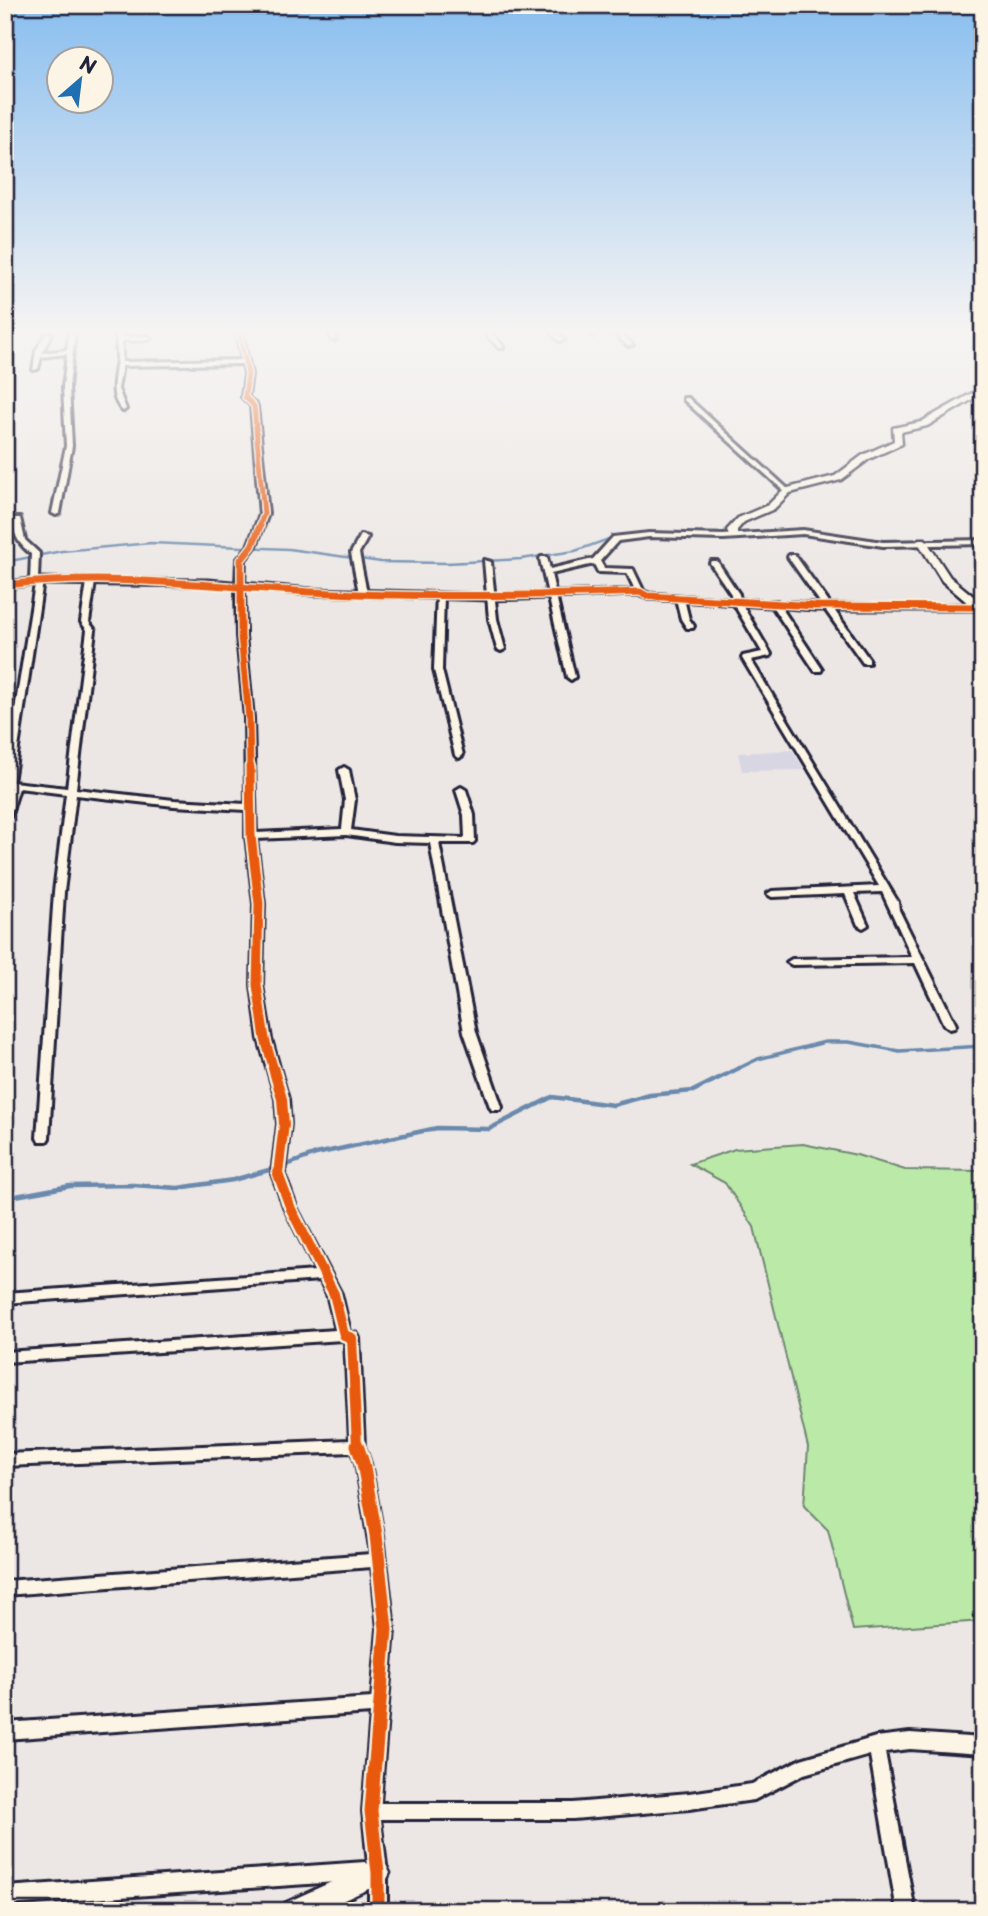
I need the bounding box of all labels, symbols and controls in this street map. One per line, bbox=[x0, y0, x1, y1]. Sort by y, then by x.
north arrow bbox=[46, 46, 116, 116]
text: N bbox=[75, 48, 102, 80]

